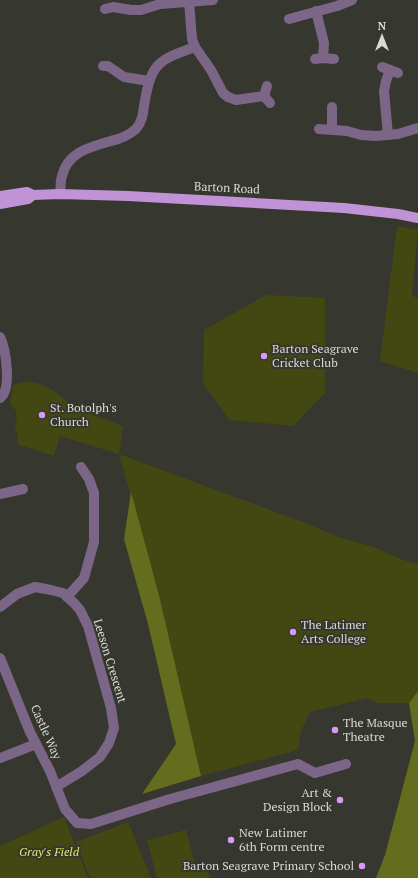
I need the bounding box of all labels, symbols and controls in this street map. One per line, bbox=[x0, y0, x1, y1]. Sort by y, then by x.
north arrow bbox=[362, 16, 402, 56]
text: N bbox=[378, 19, 387, 33]
street label: Barton Road bbox=[194, 178, 261, 197]
place label: Barton Seagrave Cricket Club bbox=[272, 341, 359, 370]
marker: Barton Seagrave Cricket Club bbox=[259, 351, 269, 361]
place label: St. Botolph's Church bbox=[50, 400, 117, 429]
marker: St. Botolph's Church bbox=[37, 410, 47, 420]
street label: Leeson Crescent bbox=[91, 617, 131, 705]
place label: The Latimer Arts College bbox=[301, 617, 367, 646]
marker: The Latimer Arts College bbox=[288, 627, 298, 637]
street label: Castle Way bbox=[28, 702, 66, 762]
place label: The Masque Theatre bbox=[343, 715, 408, 744]
marker: The Masque Theatre bbox=[330, 725, 340, 735]
place label: Art & Design Block bbox=[263, 785, 333, 814]
marker: Art & Design Block bbox=[335, 795, 345, 805]
place label: New Latimer 6th Form centre bbox=[239, 825, 325, 854]
marker: New Latimer 6th Form centre bbox=[226, 835, 236, 845]
park label: Gray's Field bbox=[19, 844, 80, 859]
place label: Barton Seagrave Primary School bbox=[183, 858, 354, 873]
marker: Barton Seagrave Primary School bbox=[357, 861, 367, 871]

